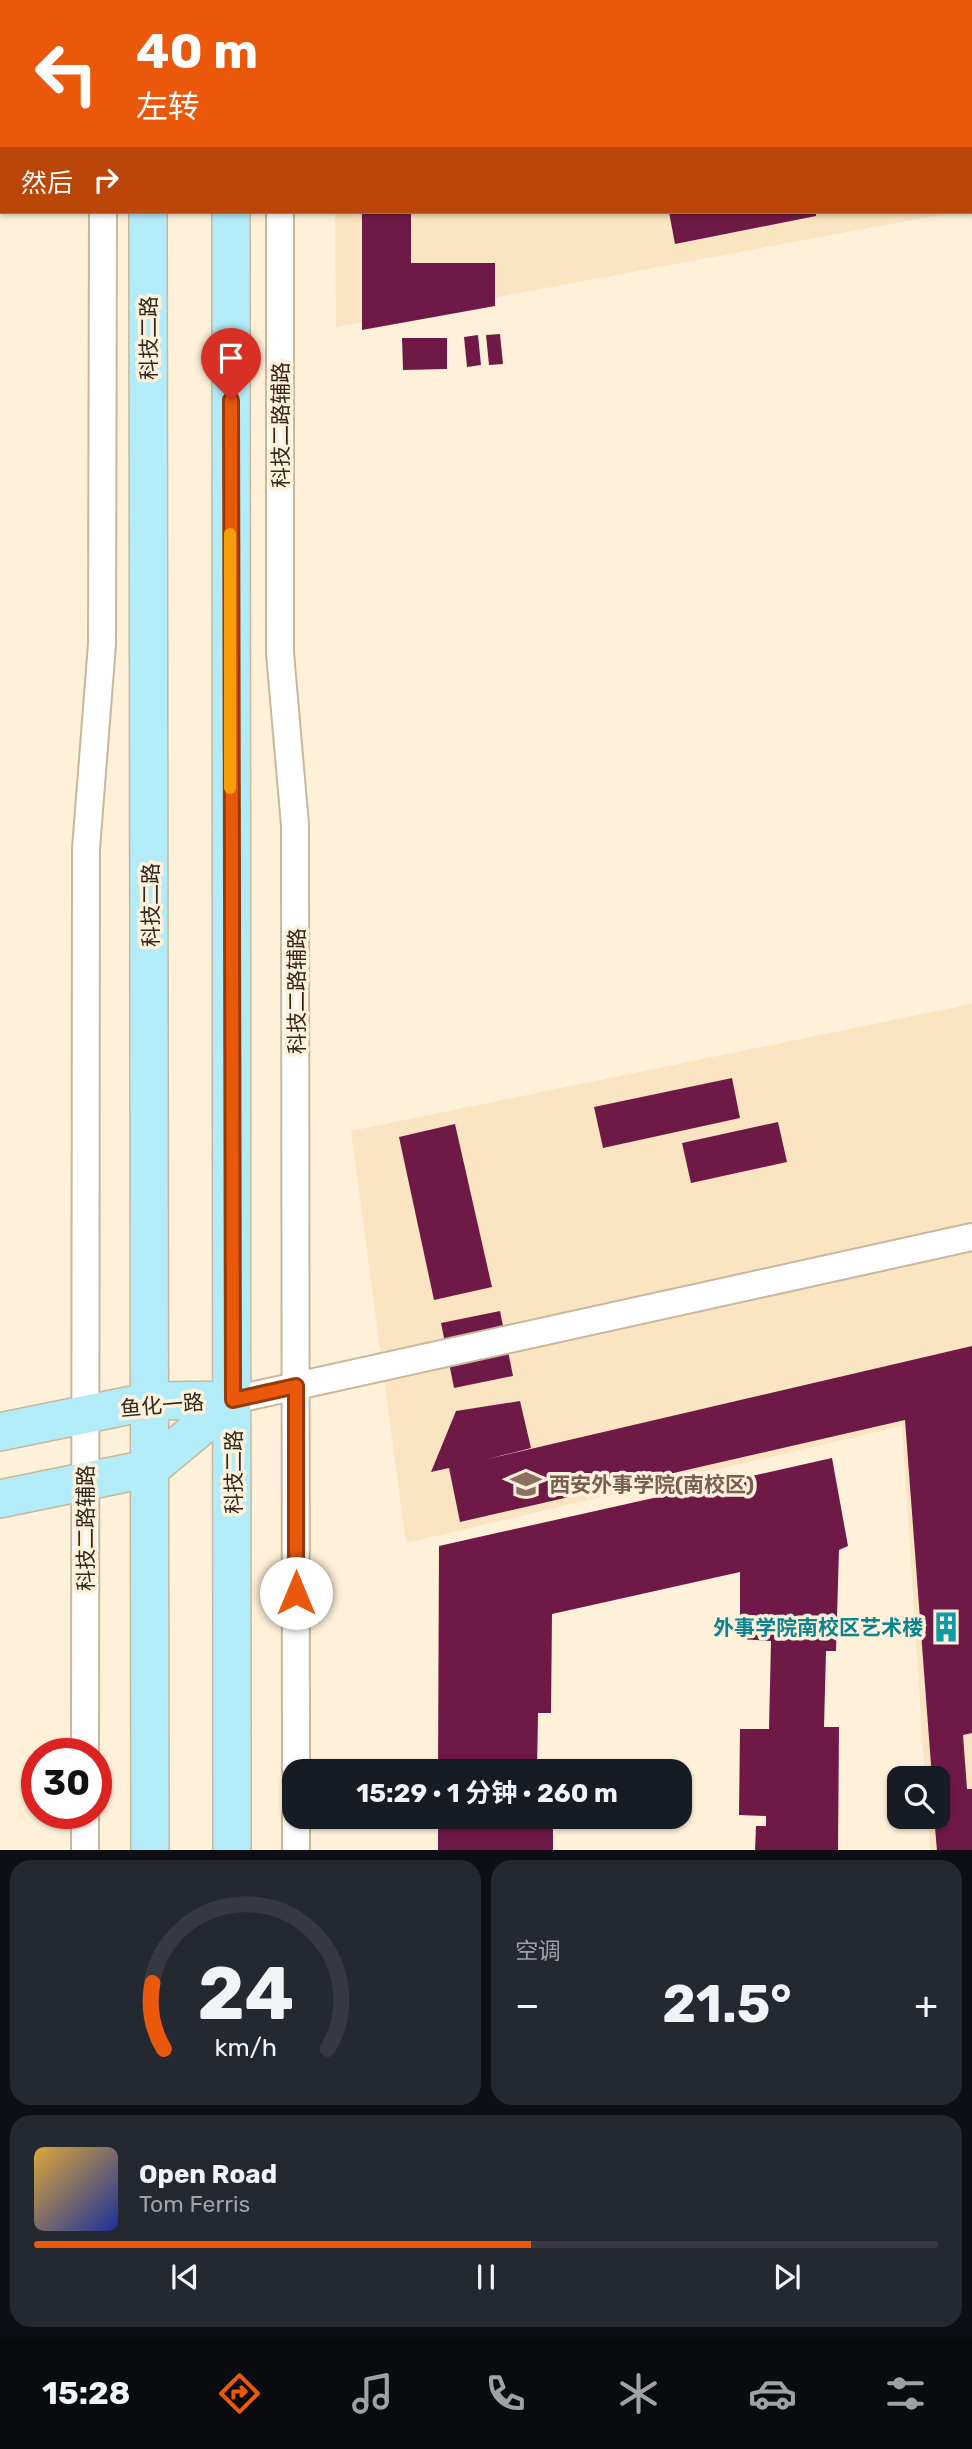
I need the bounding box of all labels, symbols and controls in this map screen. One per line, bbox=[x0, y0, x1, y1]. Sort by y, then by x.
text: 40 m bbox=[136, 22, 258, 80]
icon: left bbox=[21, 28, 112, 119]
text: 左转 bbox=[136, 88, 200, 126]
icon: right bbox=[87, 161, 125, 199]
text: 然后 bbox=[21, 168, 73, 199]
street label: 科技二路 bbox=[136, 296, 161, 380]
pin bbox=[201, 328, 261, 400]
icon: arrive bbox=[212, 339, 250, 377]
street label: 科技二路辅路 bbox=[268, 362, 293, 488]
street label: 科技二路 bbox=[138, 863, 163, 947]
street label: 科技二路辅路 bbox=[284, 928, 309, 1054]
street label: 鱼化一路 bbox=[119, 1389, 205, 1421]
street label: 科技二路 bbox=[221, 1430, 246, 1514]
street label: 科技二路辅路 bbox=[73, 1465, 98, 1591]
school or university icon: 西安外事学院(南校区) bbox=[509, 1467, 543, 1501]
place label: 西安外事学院(南校区) bbox=[549, 1472, 754, 1497]
position arrow bbox=[259, 1556, 333, 1630]
building icon: 外事学院南校区艺术楼 bbox=[929, 1610, 963, 1644]
place label: 外事学院南校区艺术楼 bbox=[713, 1615, 923, 1640]
speed limit sign: 30 bbox=[21, 1738, 112, 1829]
map controls bbox=[887, 1766, 950, 1829]
button: search bbox=[887, 1766, 950, 1829]
text: 15:29 · 1 分钟 · 260 m bbox=[356, 1778, 618, 1809]
text: 空调 bbox=[515, 1937, 561, 1965]
text: 24 bbox=[197, 1951, 294, 2037]
text: 21.5° bbox=[662, 1973, 792, 2035]
text: − bbox=[515, 1982, 540, 2028]
text: + bbox=[914, 1982, 938, 2028]
text: km/h bbox=[214, 2032, 277, 2061]
text: Open Road bbox=[139, 2159, 277, 2190]
text: Tom Ferris bbox=[139, 2190, 250, 2218]
icon: previous bbox=[166, 2258, 204, 2296]
icon: pause bbox=[467, 2258, 505, 2296]
icon: next bbox=[768, 2258, 806, 2296]
icon: directions bbox=[215, 2369, 264, 2418]
icon: music bbox=[348, 2369, 397, 2418]
icon: phone bbox=[481, 2369, 530, 2418]
icon: climate bbox=[614, 2369, 663, 2418]
icon: car bbox=[748, 2369, 797, 2418]
icon: filters bbox=[881, 2369, 930, 2418]
text: 15:28 bbox=[42, 2374, 131, 2412]

